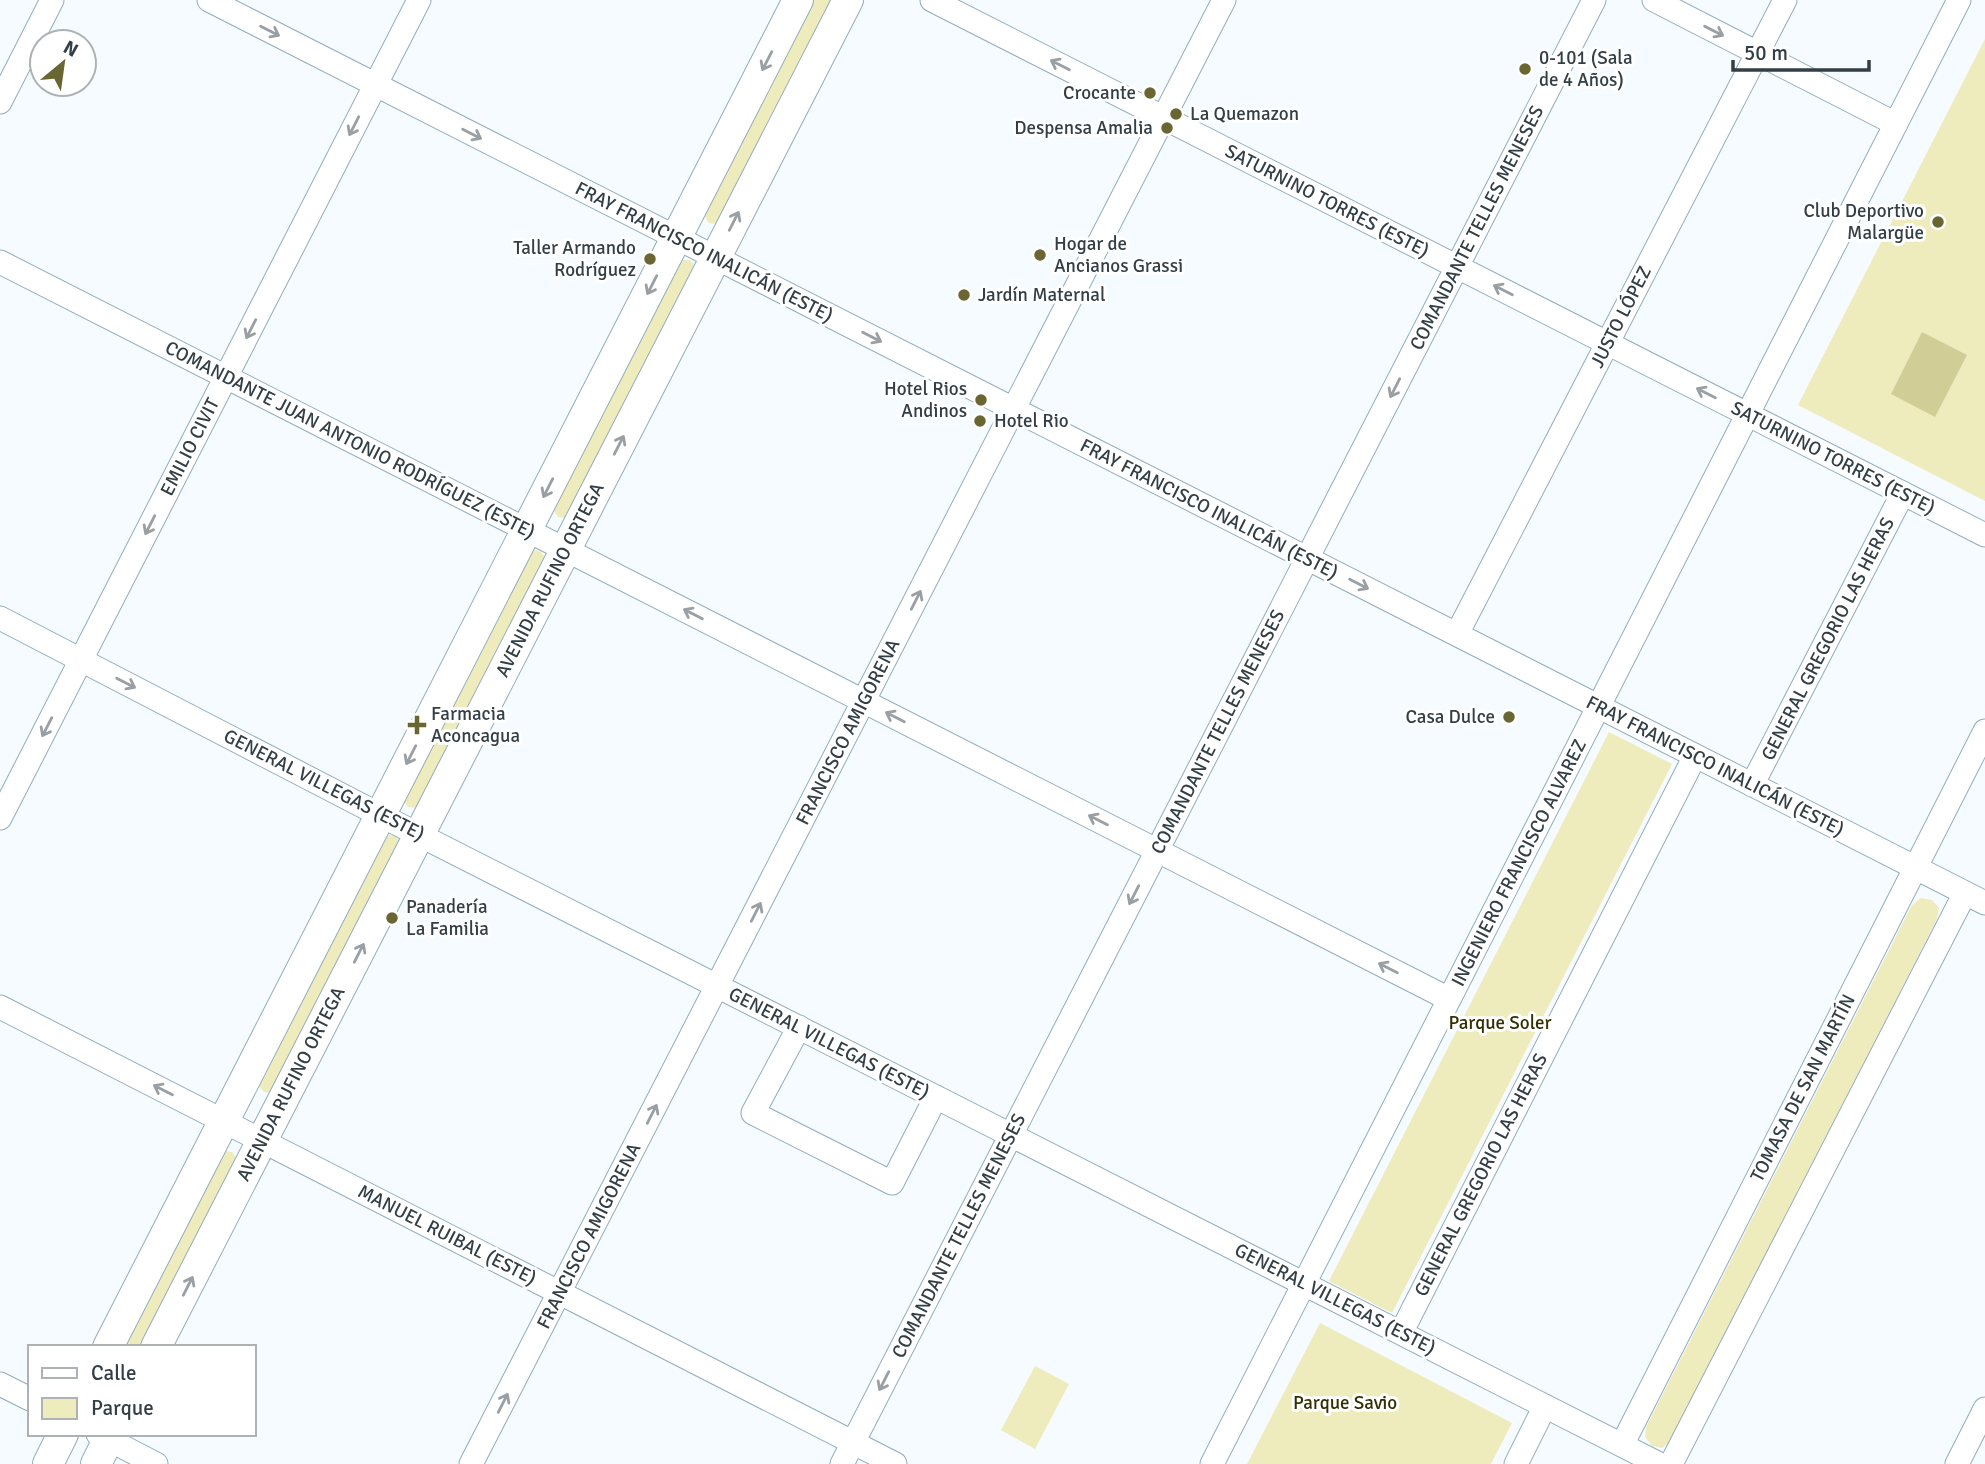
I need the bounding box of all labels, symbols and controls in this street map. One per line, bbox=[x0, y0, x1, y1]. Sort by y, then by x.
one-way arrow bbox=[259, 24, 280, 38]
one-way arrow bbox=[1703, 25, 1724, 39]
north arrow bbox=[28, 28, 98, 98]
scale bar bbox=[1733, 28, 1870, 72]
text: N bbox=[59, 35, 82, 63]
text: 50 m bbox=[1744, 40, 1788, 66]
place label: 0-101 (Sala de 4 Años) bbox=[1539, 46, 1633, 92]
one-way arrow bbox=[759, 50, 773, 71]
one-way arrow bbox=[1050, 58, 1071, 71]
marker: 0-101 (Sala de 4 Años) bbox=[1517, 61, 1533, 77]
place label: Crocante bbox=[1063, 81, 1136, 105]
marker: Crocante bbox=[1142, 85, 1158, 101]
place label: La Quemazon bbox=[1190, 102, 1299, 126]
street label: COMANDANTE TELLES MENESES bbox=[1405, 102, 1549, 354]
marker: La Quemazon bbox=[1168, 106, 1184, 122]
one-way arrow bbox=[347, 115, 361, 136]
place label: Despensa Amalia bbox=[1014, 116, 1153, 140]
marker: Despensa Amalia bbox=[1159, 120, 1175, 136]
one-way arrow bbox=[462, 127, 482, 141]
street label: SATURNINO TORRES (ESTE) bbox=[1221, 139, 1433, 263]
street label: FRAY FRANCISCO INALICÁN (ESTE) bbox=[571, 176, 837, 328]
place label: Club Deportivo Malargüe bbox=[1803, 199, 1924, 245]
one-way arrow bbox=[728, 211, 742, 232]
marker: Club Deportivo Malargüe bbox=[1930, 214, 1946, 230]
place label: Hogar de Ancianos Grassi bbox=[1054, 232, 1183, 278]
place label: Taller Armando Rodríguez bbox=[513, 236, 636, 282]
marker: Hogar de Ancianos Grassi bbox=[1032, 247, 1048, 263]
marker: Taller Armando Rodríguez bbox=[642, 251, 658, 267]
street label: JUSTO LÓPEZ bbox=[1585, 262, 1657, 372]
one-way arrow bbox=[645, 274, 659, 295]
place label: Jardín Maternal bbox=[978, 283, 1106, 307]
one-way arrow bbox=[1493, 283, 1514, 297]
marker: Jardín Maternal bbox=[956, 287, 972, 303]
one-way arrow bbox=[243, 318, 257, 339]
one-way arrow bbox=[861, 331, 882, 344]
street label: COMANDANTE JUAN ANTONIO RODRÍGUEZ (ESTE) bbox=[161, 336, 539, 544]
place label: Hotel Rios Andinos bbox=[884, 377, 967, 423]
one-way arrow bbox=[1387, 377, 1401, 398]
one-way arrow bbox=[1696, 386, 1717, 400]
marker: Hotel Rios Andinos bbox=[973, 392, 989, 408]
street label: EMILIO CIVIT bbox=[155, 394, 225, 500]
street label: SATURNINO TORRES (ESTE) bbox=[1727, 396, 1939, 520]
place label: Hotel Rio bbox=[994, 409, 1069, 433]
marker: Hotel Rio bbox=[972, 413, 988, 429]
street label: FRAY FRANCISCO INALICÁN (ESTE) bbox=[1076, 433, 1342, 585]
one-way arrow bbox=[613, 435, 627, 456]
one-way arrow bbox=[541, 477, 555, 497]
street label: AVENIDA RUFINO ORTEGA bbox=[490, 478, 610, 681]
one-way arrow bbox=[143, 514, 157, 535]
street label: GENERAL GREGORIO LAS HERAS bbox=[1756, 514, 1900, 764]
one-way arrow bbox=[1348, 578, 1368, 592]
one-way arrow bbox=[909, 590, 923, 611]
street label: COMANDANTE TELLES MENESES bbox=[1146, 606, 1290, 858]
one-way arrow bbox=[683, 607, 704, 621]
street label: FRANCISCO AMIGORENA bbox=[791, 635, 905, 829]
one-way arrow bbox=[115, 677, 136, 691]
street label: FRAY FRANCISCO INALICÁN (ESTE) bbox=[1582, 690, 1848, 842]
place label: Farmacia Aconcagua bbox=[431, 702, 520, 748]
place label: Casa Dulce bbox=[1405, 705, 1495, 729]
marker: Casa Dulce bbox=[1501, 709, 1517, 725]
one-way arrow bbox=[885, 710, 906, 724]
one-way arrow bbox=[39, 716, 53, 737]
marker: Farmacia Aconcagua bbox=[409, 717, 425, 733]
street label: GENERAL VILLEGAS (ESTE) bbox=[220, 724, 428, 846]
street label: INGENIERO FRANCISCO ALVAREZ bbox=[1446, 735, 1592, 991]
one-way arrow bbox=[404, 745, 418, 765]
one-way arrow bbox=[1088, 813, 1109, 827]
one-way arrow bbox=[1127, 884, 1140, 905]
place label: Panadería La Familia bbox=[406, 895, 489, 941]
one-way arrow bbox=[749, 902, 763, 923]
marker: Panadería La Familia bbox=[384, 910, 400, 926]
one-way arrow bbox=[352, 943, 366, 964]
one-way arrow bbox=[1378, 961, 1399, 975]
street label: AVENIDA RUFINO ORTEGA bbox=[231, 982, 351, 1185]
street label: GENERAL VILLEGAS (ESTE) bbox=[725, 982, 933, 1104]
street label: TOMASA DE SAN MARTÍN bbox=[1745, 990, 1861, 1186]
park label: Parque Soler bbox=[1448, 1011, 1552, 1035]
street label: GENERAL GREGORIO LAS HERAS bbox=[1409, 1050, 1553, 1300]
one-way arrow bbox=[153, 1083, 174, 1096]
one-way arrow bbox=[645, 1104, 659, 1125]
street label: COMANDANTE TELLES MENESES bbox=[887, 1110, 1031, 1362]
street label: FRANCISCO AMIGORENA bbox=[532, 1139, 646, 1333]
street label: MANUEL RUIBAL (ESTE) bbox=[354, 1180, 540, 1290]
street label: GENERAL VILLEGAS (ESTE) bbox=[1231, 1238, 1439, 1360]
one-way arrow bbox=[181, 1276, 195, 1297]
legend bbox=[28, 1345, 256, 1436]
text: Calle bbox=[91, 1360, 137, 1386]
one-way arrow bbox=[877, 1370, 891, 1391]
park label: Parque Savio bbox=[1293, 1391, 1397, 1415]
one-way arrow bbox=[496, 1393, 510, 1414]
text: Parque bbox=[91, 1395, 154, 1421]

